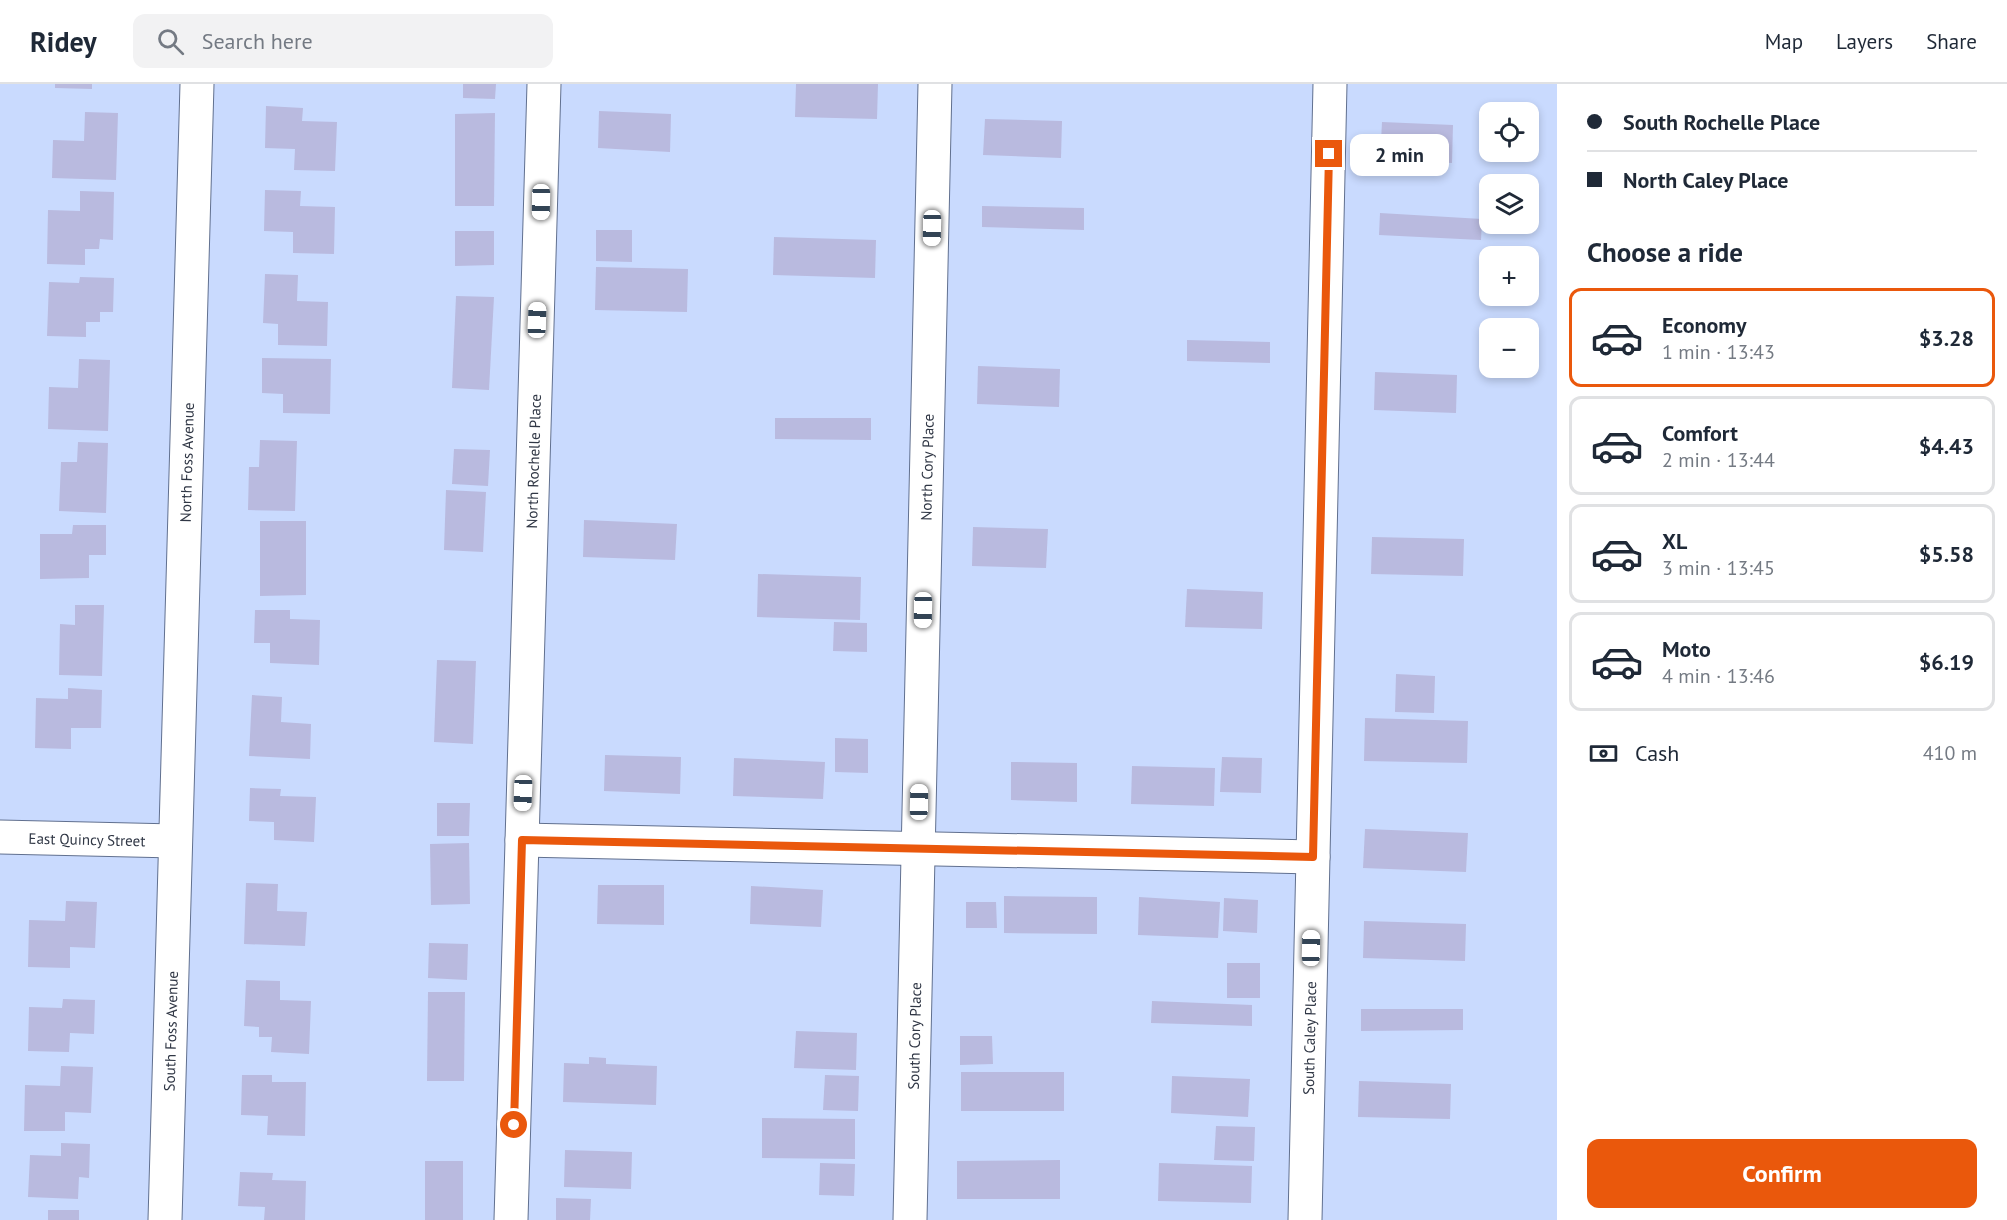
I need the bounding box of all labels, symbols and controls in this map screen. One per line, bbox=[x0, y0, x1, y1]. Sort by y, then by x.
search box bbox=[133, 14, 553, 68]
text: Ridey bbox=[30, 23, 97, 60]
icon: search bbox=[154, 25, 187, 58]
text: Search here bbox=[202, 27, 313, 55]
text: Map bbox=[1765, 28, 1803, 55]
text: Layers bbox=[1836, 28, 1893, 55]
text: Share bbox=[1926, 28, 1977, 55]
map controls bbox=[1479, 102, 1539, 378]
button: locate bbox=[1479, 102, 1539, 162]
text: South Rochelle Place bbox=[1623, 108, 1820, 136]
callout: 2 min bbox=[1350, 133, 1449, 175]
route end bbox=[1315, 140, 1342, 167]
text: 2 min bbox=[1375, 142, 1424, 168]
text: North Caley Place bbox=[1623, 166, 1789, 194]
button: layers bbox=[1479, 174, 1539, 234]
car bbox=[532, 184, 550, 220]
car bbox=[923, 210, 941, 246]
text: Choose a ride bbox=[1587, 235, 1743, 269]
button: + bbox=[1479, 246, 1539, 306]
car bbox=[527, 302, 547, 338]
icon: car bbox=[1590, 311, 1644, 365]
text: Economy bbox=[1662, 311, 1746, 339]
button: − bbox=[1479, 318, 1539, 378]
text: $3.28 bbox=[1919, 324, 1974, 352]
text: 1 min · 13:43 bbox=[1662, 339, 1775, 365]
street label: North Rochelle Place bbox=[522, 394, 544, 529]
street label: North Foss Avenue bbox=[175, 402, 198, 523]
street label: North Cory Place bbox=[916, 413, 937, 521]
icon: car bbox=[1590, 419, 1644, 473]
text: Comfort bbox=[1662, 419, 1738, 447]
text: $4.43 bbox=[1919, 432, 1974, 460]
text: 2 min · 13:44 bbox=[1662, 447, 1775, 473]
icon: car bbox=[1590, 527, 1644, 581]
text: XL bbox=[1662, 527, 1687, 555]
text: $5.58 bbox=[1919, 540, 1974, 568]
text: 3 min · 13:45 bbox=[1662, 555, 1775, 581]
car bbox=[914, 592, 932, 628]
icon: car bbox=[1590, 635, 1644, 689]
text: Moto bbox=[1662, 635, 1711, 663]
text: $6.19 bbox=[1919, 648, 1974, 676]
text: 4 min · 13:46 bbox=[1662, 663, 1775, 689]
icon: cash bbox=[1587, 737, 1620, 770]
text: Cash bbox=[1635, 739, 1679, 767]
text: 410 m bbox=[1923, 740, 1977, 766]
car bbox=[513, 775, 533, 811]
car bbox=[910, 784, 928, 820]
street label: East Quincy Street bbox=[28, 828, 146, 850]
car bbox=[1302, 930, 1320, 966]
street label: South Foss Avenue bbox=[159, 971, 182, 1091]
street label: South Caley Place bbox=[1298, 981, 1320, 1095]
street label: South Cory Place bbox=[903, 982, 925, 1090]
route start bbox=[500, 1111, 527, 1138]
button: Confirm bbox=[1587, 1139, 1977, 1208]

